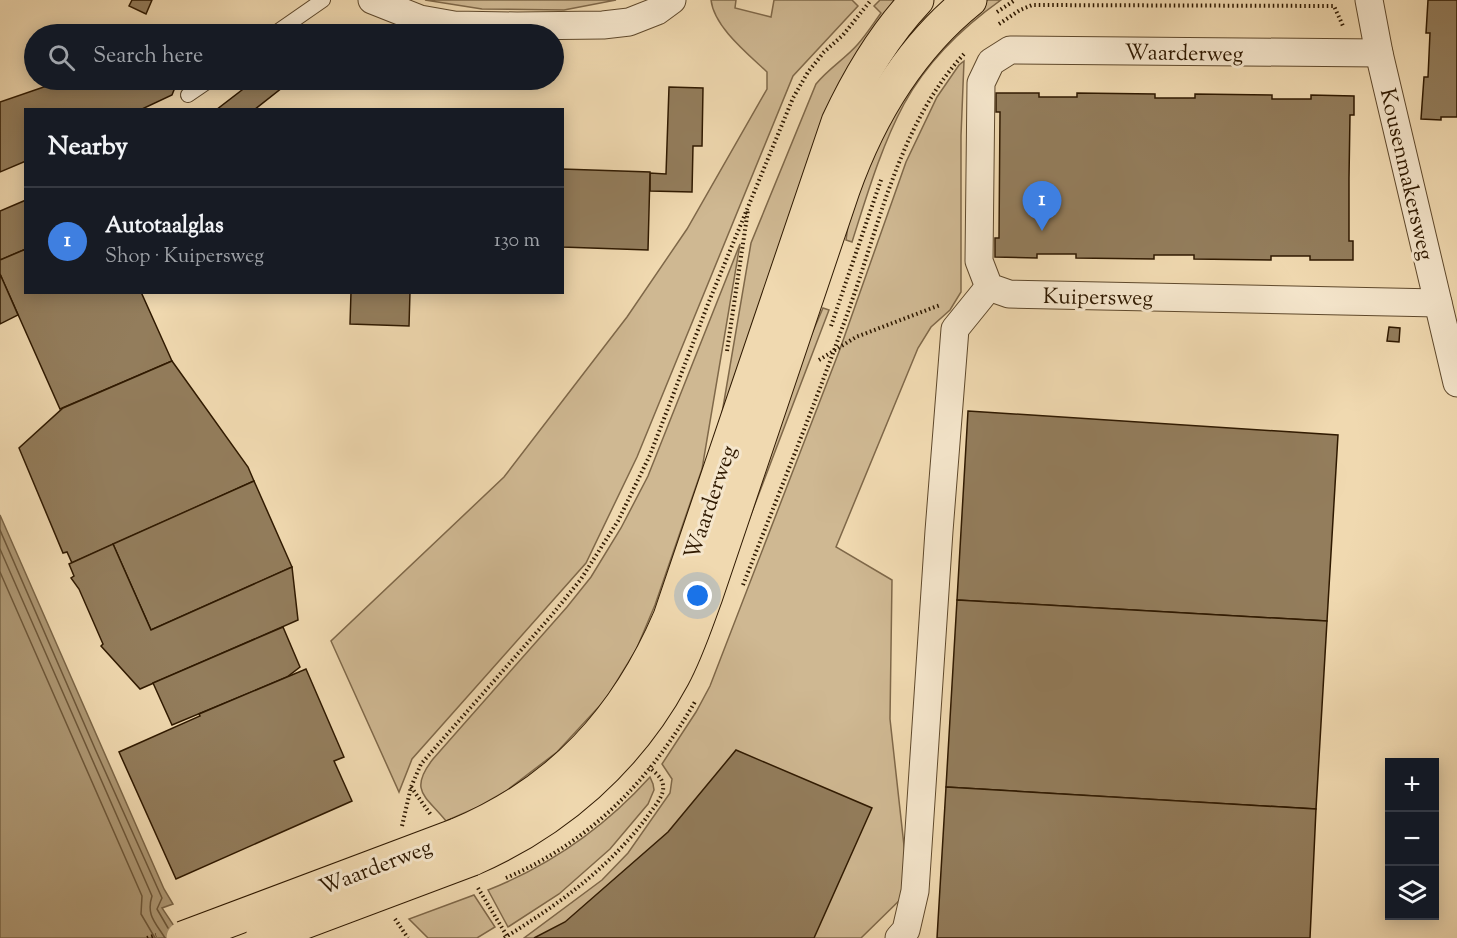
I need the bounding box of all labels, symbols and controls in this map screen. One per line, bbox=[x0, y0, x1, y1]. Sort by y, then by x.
search box bbox=[24, 24, 564, 90]
street label: Waarderweg bbox=[1124, 38, 1244, 72]
icon: search bbox=[45, 41, 78, 74]
text: Search here bbox=[93, 41, 203, 73]
street label: Kousenmakersweg bbox=[1370, 86, 1440, 264]
text: Nearby bbox=[48, 129, 128, 166]
pin: 1 bbox=[1022, 182, 1062, 231]
text: Autotaalglas bbox=[105, 211, 224, 243]
text: 1 bbox=[64, 227, 71, 256]
text: 130 m bbox=[494, 227, 540, 256]
text: Shop · Kuipersweg bbox=[105, 243, 264, 272]
street label: Kuipersweg bbox=[1043, 282, 1154, 316]
street label: Waarderweg bbox=[677, 441, 746, 564]
your location bbox=[683, 581, 712, 610]
map controls bbox=[1385, 758, 1439, 920]
button: + bbox=[1385, 758, 1439, 812]
button: − bbox=[1385, 812, 1439, 866]
street label: Waarderweg bbox=[315, 832, 438, 905]
button: layers bbox=[1385, 866, 1439, 920]

